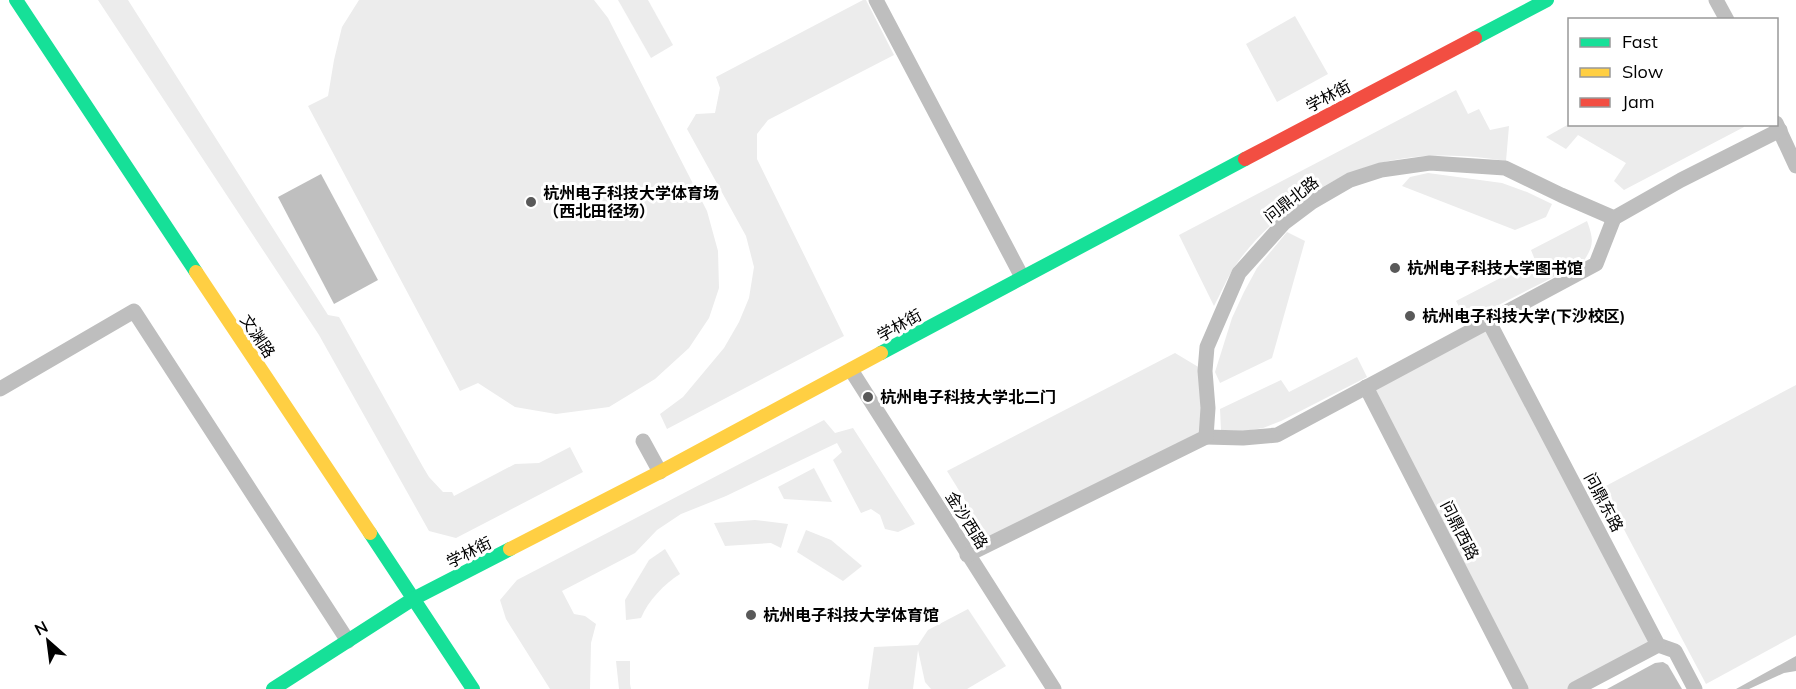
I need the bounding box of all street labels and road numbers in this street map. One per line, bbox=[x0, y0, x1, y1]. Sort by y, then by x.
street label: 学林街 bbox=[1302, 76, 1354, 116]
street label: 问鼎北路 bbox=[1260, 171, 1322, 227]
street label: 学林街 bbox=[873, 305, 925, 345]
street label: 文渊路 bbox=[236, 311, 280, 361]
street label: 问鼎东路 bbox=[1580, 469, 1628, 535]
street label: 金沙西路 bbox=[942, 488, 992, 552]
street label: 问鼎西路 bbox=[1437, 497, 1483, 563]
street label: 学林街 bbox=[443, 532, 495, 572]

